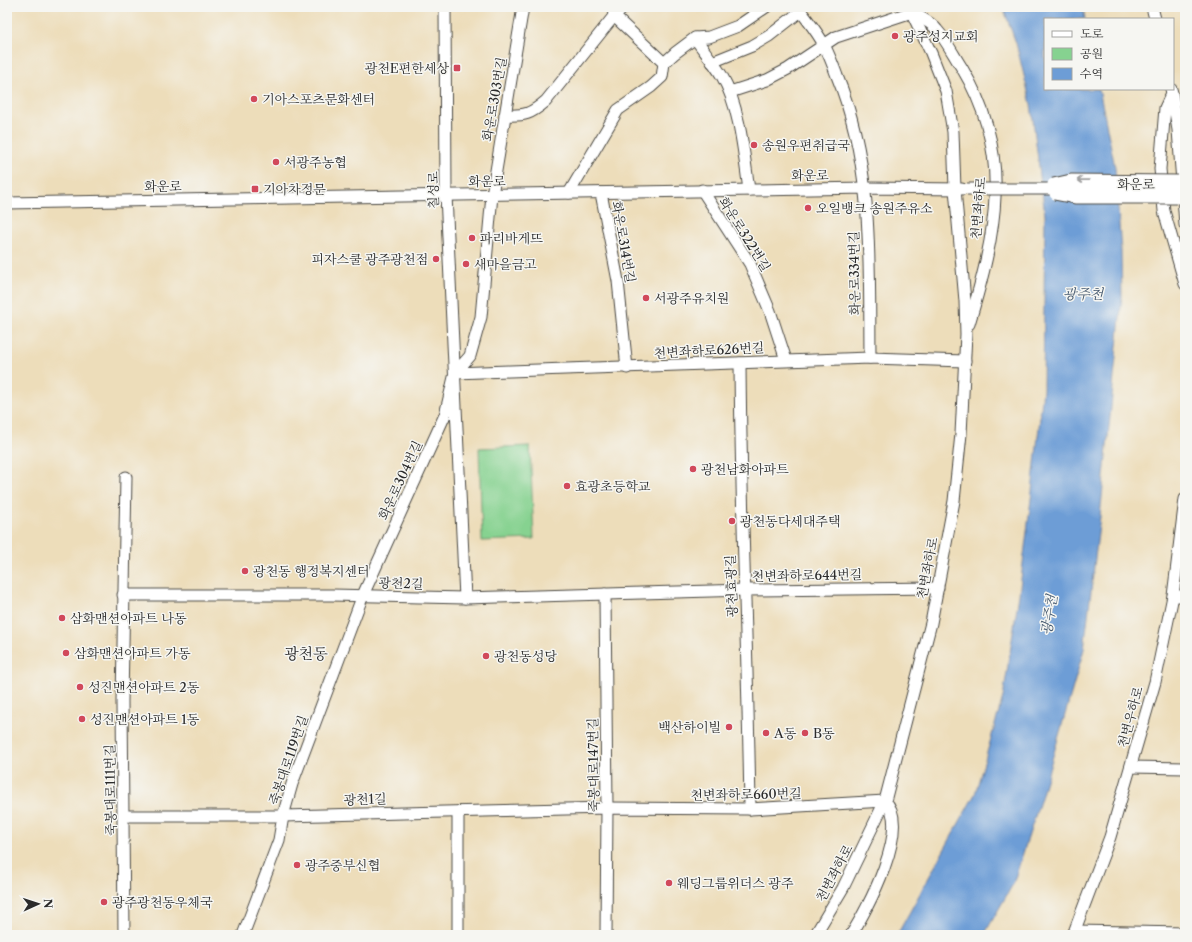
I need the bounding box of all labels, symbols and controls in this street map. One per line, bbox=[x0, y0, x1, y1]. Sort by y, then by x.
legend bbox=[1044, 18, 1174, 90]
text: 도로 bbox=[1080, 26, 1104, 41]
place label: 광주성지교회 bbox=[903, 28, 978, 44]
marker: 광주성지교회 bbox=[890, 31, 900, 41]
text: 공원 bbox=[1080, 46, 1103, 61]
street label: 화운로303번길 bbox=[479, 56, 509, 142]
place label: 광천E편한세상 bbox=[365, 60, 449, 76]
marker: 광천E편한세상 bbox=[452, 63, 462, 73]
text: 수역 bbox=[1080, 66, 1103, 81]
place label: 기아스포츠문화센터 bbox=[262, 91, 375, 107]
marker: 기아스포츠문화센터 bbox=[249, 94, 259, 104]
place label: 송원우편취급국 bbox=[762, 137, 850, 153]
marker: 송원우편취급국 bbox=[749, 140, 759, 150]
place label: 서광주농협 bbox=[284, 154, 347, 170]
marker: 서광주농협 bbox=[271, 157, 281, 167]
street label: 화운로 bbox=[791, 167, 829, 183]
street label: 칠성로 bbox=[425, 171, 441, 209]
street label: 화운로 bbox=[468, 173, 506, 189]
street label: 천변좌하로 bbox=[967, 176, 989, 240]
one-way arrow bbox=[1077, 176, 1090, 184]
street label: 화운로 bbox=[1117, 176, 1155, 192]
street label: 화운로 bbox=[144, 178, 182, 194]
place label: 기아차정문 bbox=[263, 181, 326, 197]
marker: 기아차정문 bbox=[250, 184, 260, 194]
street label: 화운로322번길 bbox=[716, 194, 774, 274]
street label: 화운로314번길 bbox=[609, 200, 639, 284]
place label: 오일뱅크 송원주유소 bbox=[816, 200, 933, 216]
marker: 오일뱅크 송원주유소 bbox=[803, 203, 813, 213]
place label: 파리바게뜨 bbox=[480, 230, 543, 246]
street label: 화운로334번길 bbox=[845, 231, 863, 315]
marker: 파리바게뜨 bbox=[467, 233, 477, 243]
place label: 피자스쿨 광주광천점 bbox=[312, 251, 428, 267]
marker: 피자스쿨 광주광천점 bbox=[431, 254, 441, 264]
place label: 새마을금고 bbox=[474, 256, 537, 272]
marker: 새마을금고 bbox=[461, 259, 471, 269]
water label: 광주천 bbox=[1063, 285, 1105, 303]
place label: 서광주유치원 bbox=[654, 290, 729, 306]
marker: 서광주유치원 bbox=[641, 293, 651, 303]
street label: 천변좌하로626번길 bbox=[653, 339, 765, 361]
street label: 화운로304번길 bbox=[375, 438, 425, 522]
place label: 광천남화아파트 bbox=[701, 461, 789, 477]
marker: 광천남화아파트 bbox=[688, 464, 698, 474]
place label: 효광초등학교 bbox=[575, 478, 651, 494]
marker: 효광초등학교 bbox=[562, 481, 572, 491]
place label: 광천동다세대주택 bbox=[740, 513, 840, 529]
marker: 광천동다세대주택 bbox=[727, 516, 737, 526]
street label: 천변좌하로 bbox=[913, 535, 941, 600]
street label: 광천효광길 bbox=[722, 554, 740, 618]
place label: 광천동 행정복지센터 bbox=[253, 563, 370, 579]
marker: 광천동 행정복지센터 bbox=[240, 566, 250, 576]
street label: 천변좌하로644번길 bbox=[752, 566, 862, 584]
street label: 광천2길 bbox=[378, 574, 424, 592]
water label: 광주천 bbox=[1037, 592, 1061, 636]
place label: 삼화맨션아파트 나동 bbox=[70, 610, 187, 626]
marker: 삼화맨션아파트 나동 bbox=[57, 613, 67, 623]
district label: 광천동 bbox=[284, 644, 328, 663]
place label: 삼화맨션아파트 가동 bbox=[74, 645, 191, 661]
marker: 삼화맨션아파트 가동 bbox=[61, 648, 71, 658]
place label: 광천동성당 bbox=[494, 648, 557, 664]
marker: 광천동성당 bbox=[481, 651, 491, 661]
place label: 성진맨션아파트 2동 bbox=[88, 679, 200, 695]
marker: 성진맨션아파트 2동 bbox=[75, 682, 85, 692]
street label: 천변우하로 bbox=[1114, 684, 1146, 749]
place label: 성진맨션아파트 1동 bbox=[90, 711, 200, 727]
street label: 죽봉대로119번길 bbox=[265, 713, 311, 807]
marker: 성진맨션아파트 1동 bbox=[77, 714, 87, 724]
street label: 죽봉대로147번길 bbox=[584, 718, 602, 812]
place label: 백산하이빌 bbox=[658, 719, 721, 735]
marker: 백산하이빌 bbox=[724, 722, 734, 732]
place label: A동 bbox=[773, 725, 797, 741]
place label: B동 bbox=[813, 725, 835, 741]
marker: A동 bbox=[761, 728, 771, 738]
marker: B동 bbox=[800, 728, 810, 738]
street label: 죽봉대로111번길 bbox=[101, 744, 119, 836]
street label: 천변좌하로660번길 bbox=[690, 785, 802, 803]
street label: 광천1길 bbox=[343, 790, 387, 808]
street label: 천변좌하로 bbox=[812, 841, 856, 904]
place label: 광주중부신협 bbox=[305, 857, 380, 873]
marker: 광주중부신협 bbox=[292, 860, 302, 870]
place label: 웨딩그룹위더스 광주 bbox=[677, 875, 794, 891]
marker: 웨딩그룹위더스 광주 bbox=[664, 878, 674, 888]
north arrow bbox=[18, 884, 58, 924]
place label: 광주광천동우체국 bbox=[112, 894, 213, 910]
marker: 광주광천동우체국 bbox=[99, 897, 109, 907]
text: N bbox=[41, 898, 55, 909]

